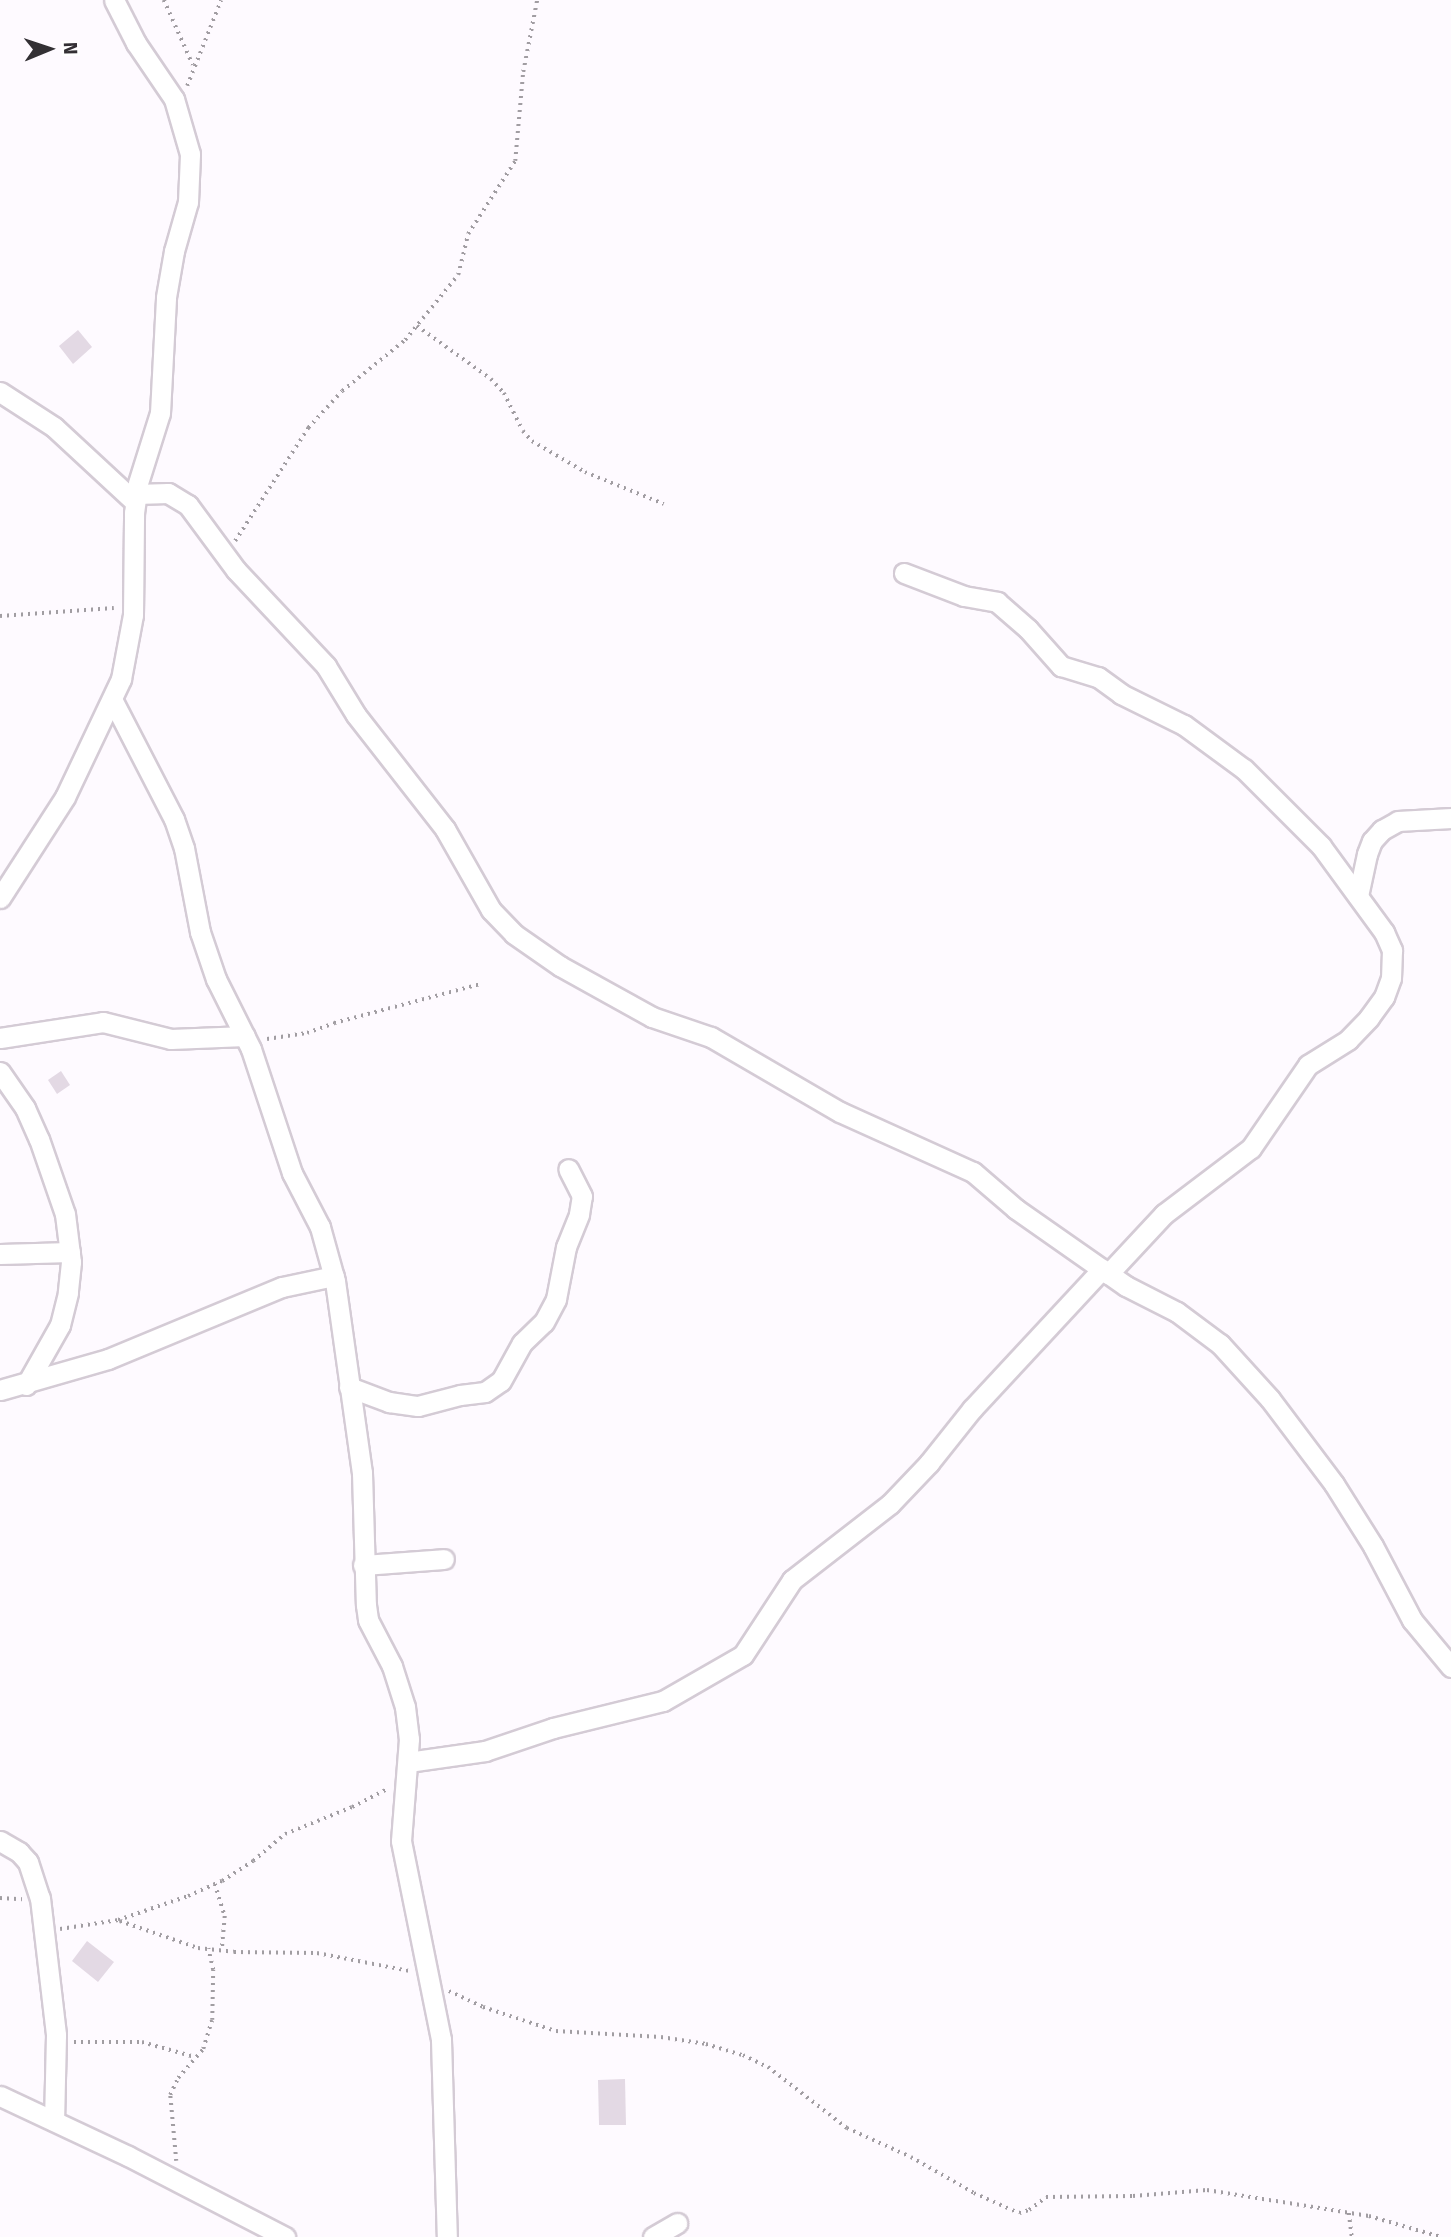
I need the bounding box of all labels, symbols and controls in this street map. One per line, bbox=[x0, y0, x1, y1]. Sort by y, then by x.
north arrow bbox=[14, 14, 84, 84]
text: N bbox=[59, 42, 82, 55]

